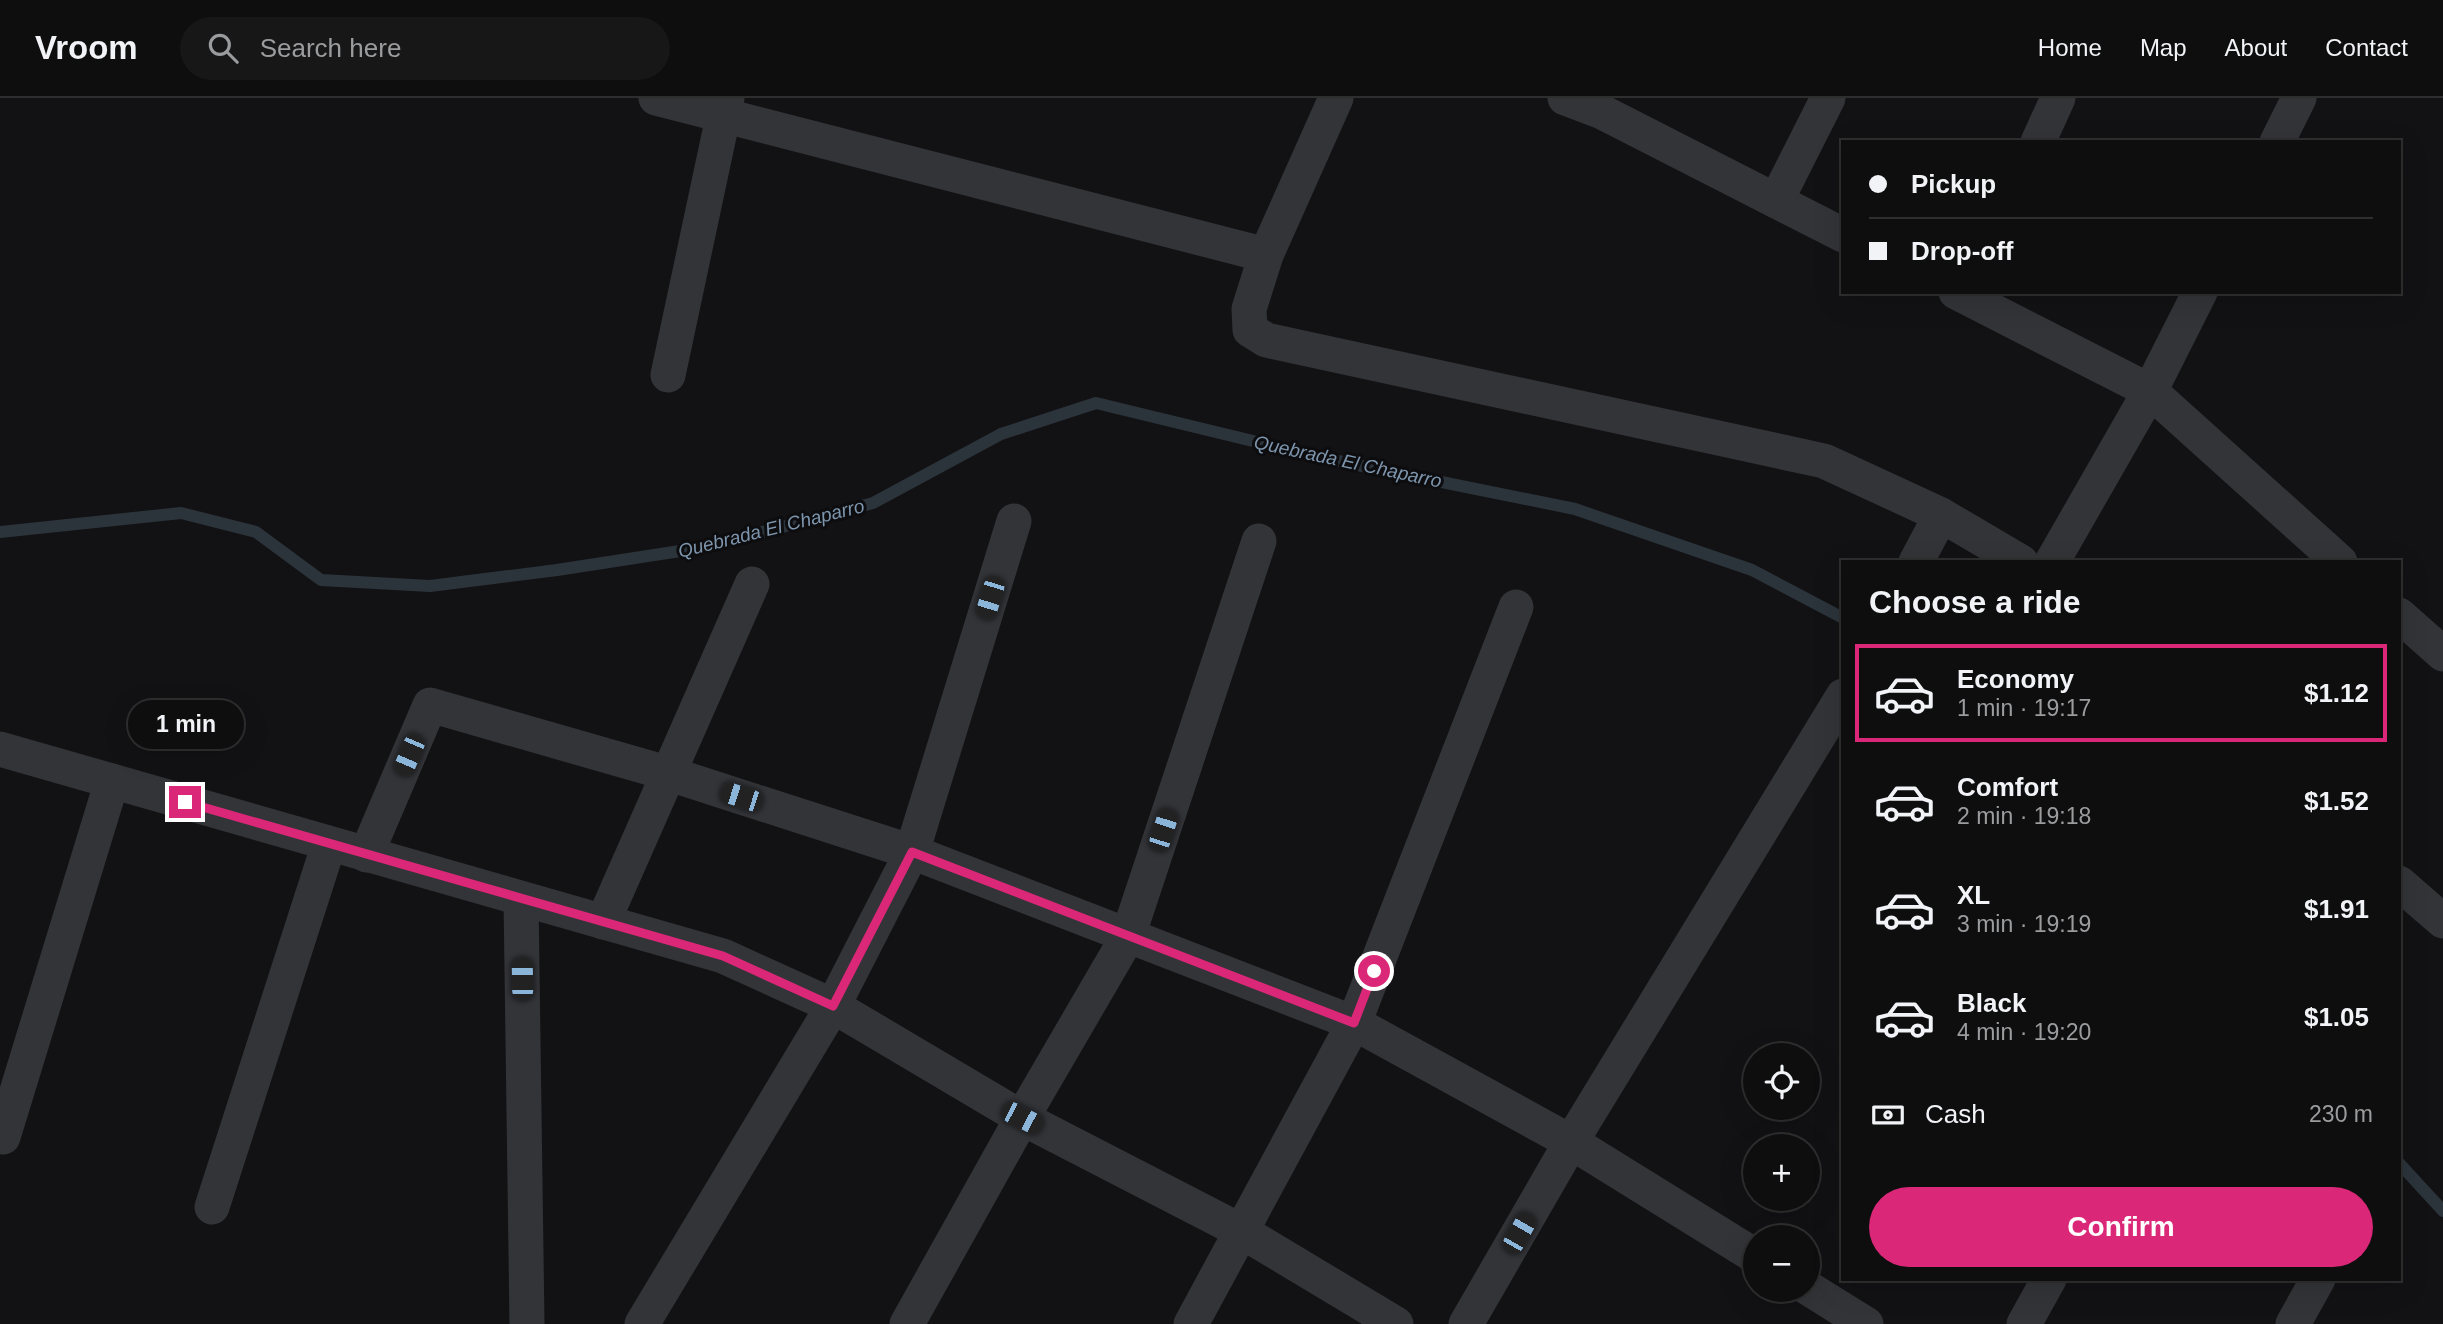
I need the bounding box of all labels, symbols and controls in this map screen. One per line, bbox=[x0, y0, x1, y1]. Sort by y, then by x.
search box bbox=[180, 17, 670, 80]
text: Vroom bbox=[35, 29, 138, 66]
icon: search bbox=[204, 29, 242, 67]
text: Search here bbox=[260, 33, 401, 63]
text: Home bbox=[2038, 34, 2102, 61]
text: Map bbox=[2140, 34, 2187, 61]
text: About bbox=[2225, 34, 2287, 61]
text: Contact bbox=[2325, 34, 2408, 61]
text: Pickup bbox=[1911, 169, 1996, 199]
text: Drop-off bbox=[1911, 236, 2014, 266]
water label: Quebrada El Chaparro bbox=[1252, 431, 1444, 492]
water label: Quebrada El Chaparro bbox=[676, 495, 866, 562]
car bbox=[974, 575, 1007, 621]
text: Choose a ride bbox=[1869, 584, 2081, 620]
icon: car bbox=[1873, 662, 1936, 725]
text: Economy bbox=[1957, 664, 2074, 694]
text: $1.12 bbox=[2304, 678, 2369, 708]
text: 1 min · 19:17 bbox=[1957, 695, 2091, 721]
callout: 1 min bbox=[127, 700, 243, 750]
text: 1 min bbox=[156, 711, 216, 737]
car bbox=[392, 732, 427, 778]
icon: car bbox=[1873, 770, 1936, 833]
text: Comfort bbox=[1957, 772, 2058, 802]
car bbox=[718, 781, 765, 813]
route end bbox=[169, 786, 201, 818]
text: $1.52 bbox=[2304, 786, 2369, 816]
text: 2 min · 19:18 bbox=[1957, 803, 2091, 829]
car bbox=[1147, 807, 1180, 853]
icon: car bbox=[1873, 878, 1936, 941]
text: XL bbox=[1957, 880, 1990, 910]
text: $1.91 bbox=[2304, 894, 2369, 924]
text: 3 min · 19:19 bbox=[1957, 911, 2091, 937]
route start bbox=[1358, 955, 1390, 987]
car bbox=[512, 958, 533, 1000]
icon: car bbox=[1873, 986, 1936, 1049]
text: Black bbox=[1957, 988, 2026, 1018]
text: $1.05 bbox=[2304, 1002, 2369, 1032]
text: 4 min · 19:20 bbox=[1957, 1019, 2091, 1045]
map controls bbox=[1743, 1043, 1820, 1302]
button: locate bbox=[1743, 1043, 1820, 1120]
icon: cash bbox=[1869, 1096, 1907, 1134]
car bbox=[999, 1099, 1046, 1137]
text: Cash bbox=[1925, 1099, 1986, 1129]
text: 230 m bbox=[2309, 1101, 2373, 1127]
button: + bbox=[1743, 1134, 1820, 1211]
button: Confirm bbox=[1869, 1187, 2373, 1267]
car bbox=[1500, 1210, 1539, 1256]
button: − bbox=[1743, 1225, 1820, 1302]

